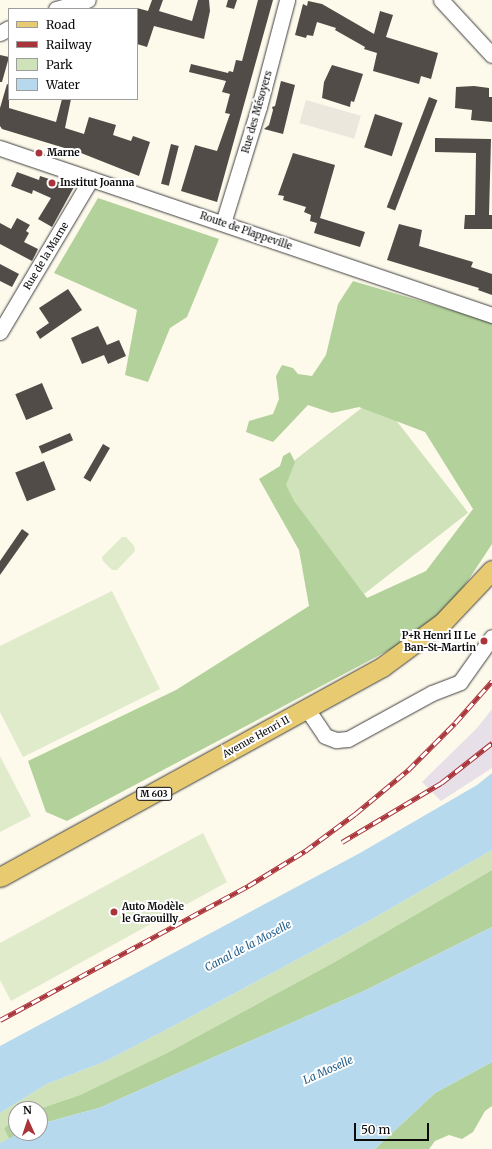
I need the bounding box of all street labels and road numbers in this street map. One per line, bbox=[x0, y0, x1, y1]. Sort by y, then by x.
street label: Rue des Mésoyers bbox=[239, 69, 275, 155]
street label: Route de Plappeville bbox=[198, 210, 294, 252]
street label: Rue de la Marne bbox=[21, 220, 71, 292]
street label: Avenue Henri II bbox=[220, 714, 292, 760]
road number: M 603 bbox=[136, 787, 172, 801]

